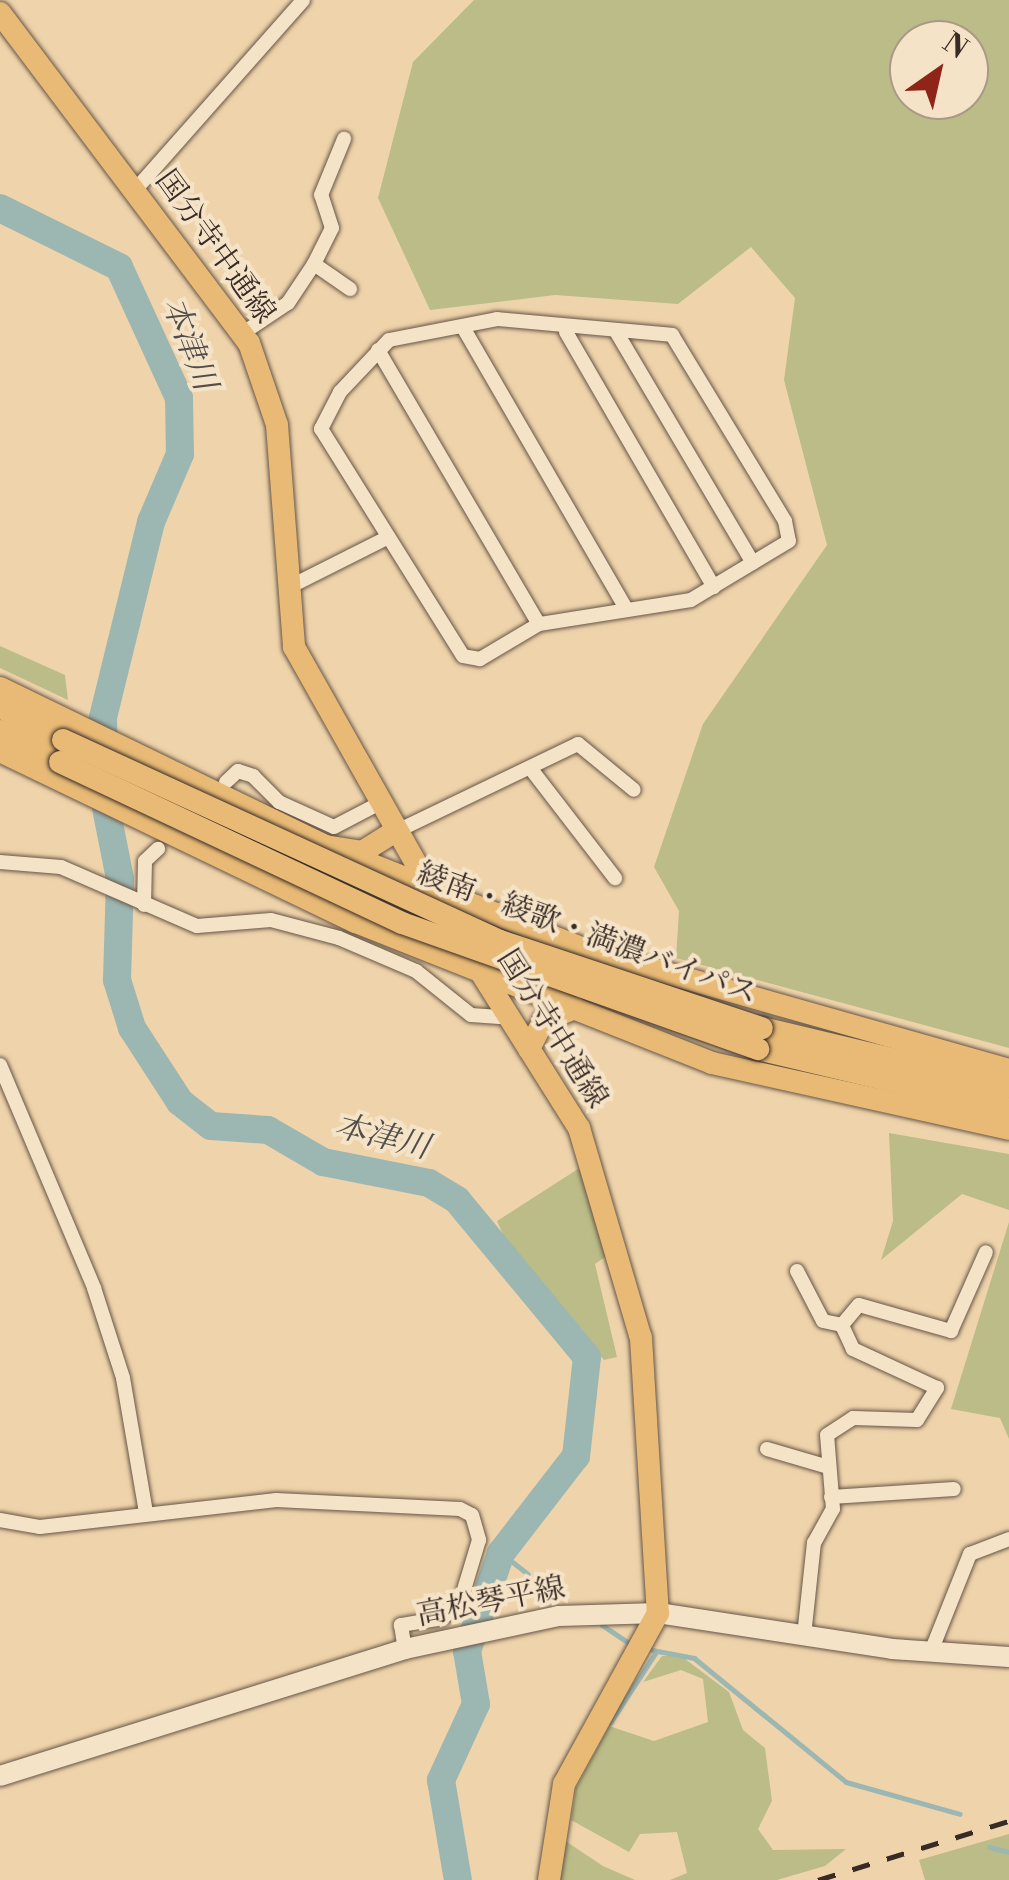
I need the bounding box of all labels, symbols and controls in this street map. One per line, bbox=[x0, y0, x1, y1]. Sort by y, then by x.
north arrow bbox=[889, 20, 989, 120]
text: N bbox=[936, 26, 974, 67]
street label: 国分寺中通線 bbox=[148, 164, 282, 330]
water label: 本津川 bbox=[154, 292, 224, 396]
street label: 綾南・綾歌・満濃バイパス bbox=[412, 856, 762, 1012]
street label: 国分寺中通線 bbox=[489, 943, 615, 1115]
water label: 本津川 bbox=[331, 1107, 433, 1167]
street label: 高松琴平線 bbox=[414, 1570, 568, 1634]

